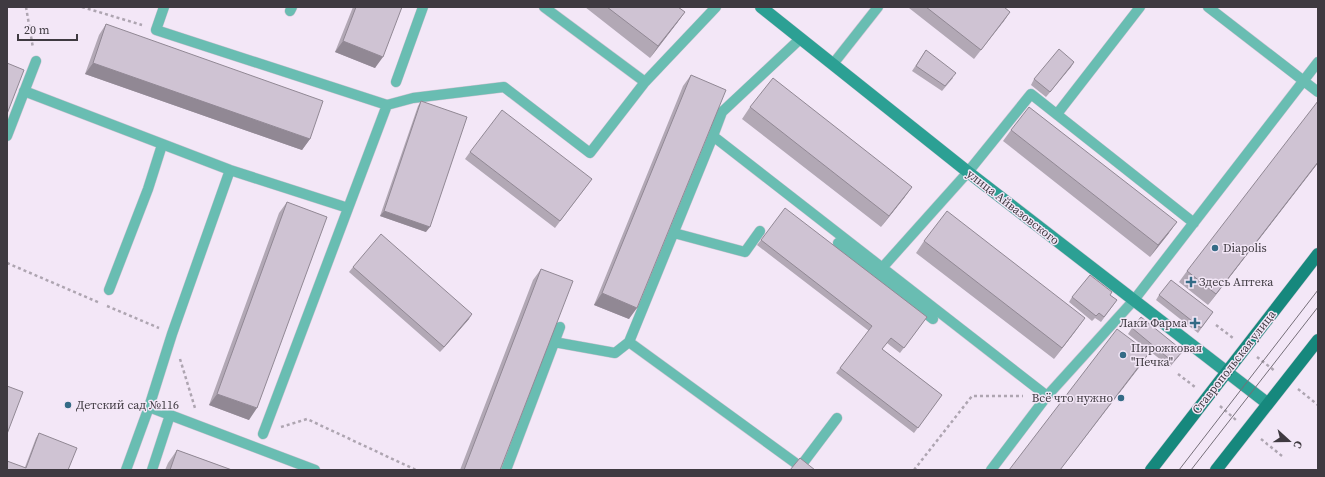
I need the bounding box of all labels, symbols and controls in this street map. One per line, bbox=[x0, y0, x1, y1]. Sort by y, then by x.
scale bar bbox=[18, 16, 77, 42]
text: 20 m bbox=[24, 22, 50, 38]
street label: улица Айвазовского bbox=[963, 166, 1063, 248]
place label: Diapolis bbox=[1223, 240, 1267, 256]
marker: Diapolis bbox=[1210, 243, 1220, 253]
place label: Здесь Аптека bbox=[1199, 274, 1274, 290]
marker: Здесь Аптека bbox=[1186, 277, 1196, 287]
street label: Ставропольская улица bbox=[1188, 306, 1280, 417]
place label: Лаки Фарма bbox=[1119, 315, 1188, 331]
marker: Лаки Фарма bbox=[1190, 318, 1200, 328]
place label: Пирожковая "Печка" bbox=[1131, 340, 1202, 370]
marker: Пирожковая "Печка" bbox=[1118, 350, 1128, 360]
place label: Всё что нужно bbox=[1032, 390, 1113, 406]
marker: Всё что нужно bbox=[1116, 393, 1126, 403]
place label: Детский сад №116 bbox=[76, 397, 179, 413]
marker: Детский сад №116 bbox=[63, 400, 73, 410]
north arrow bbox=[1269, 421, 1309, 461]
text: С bbox=[1290, 439, 1306, 450]

